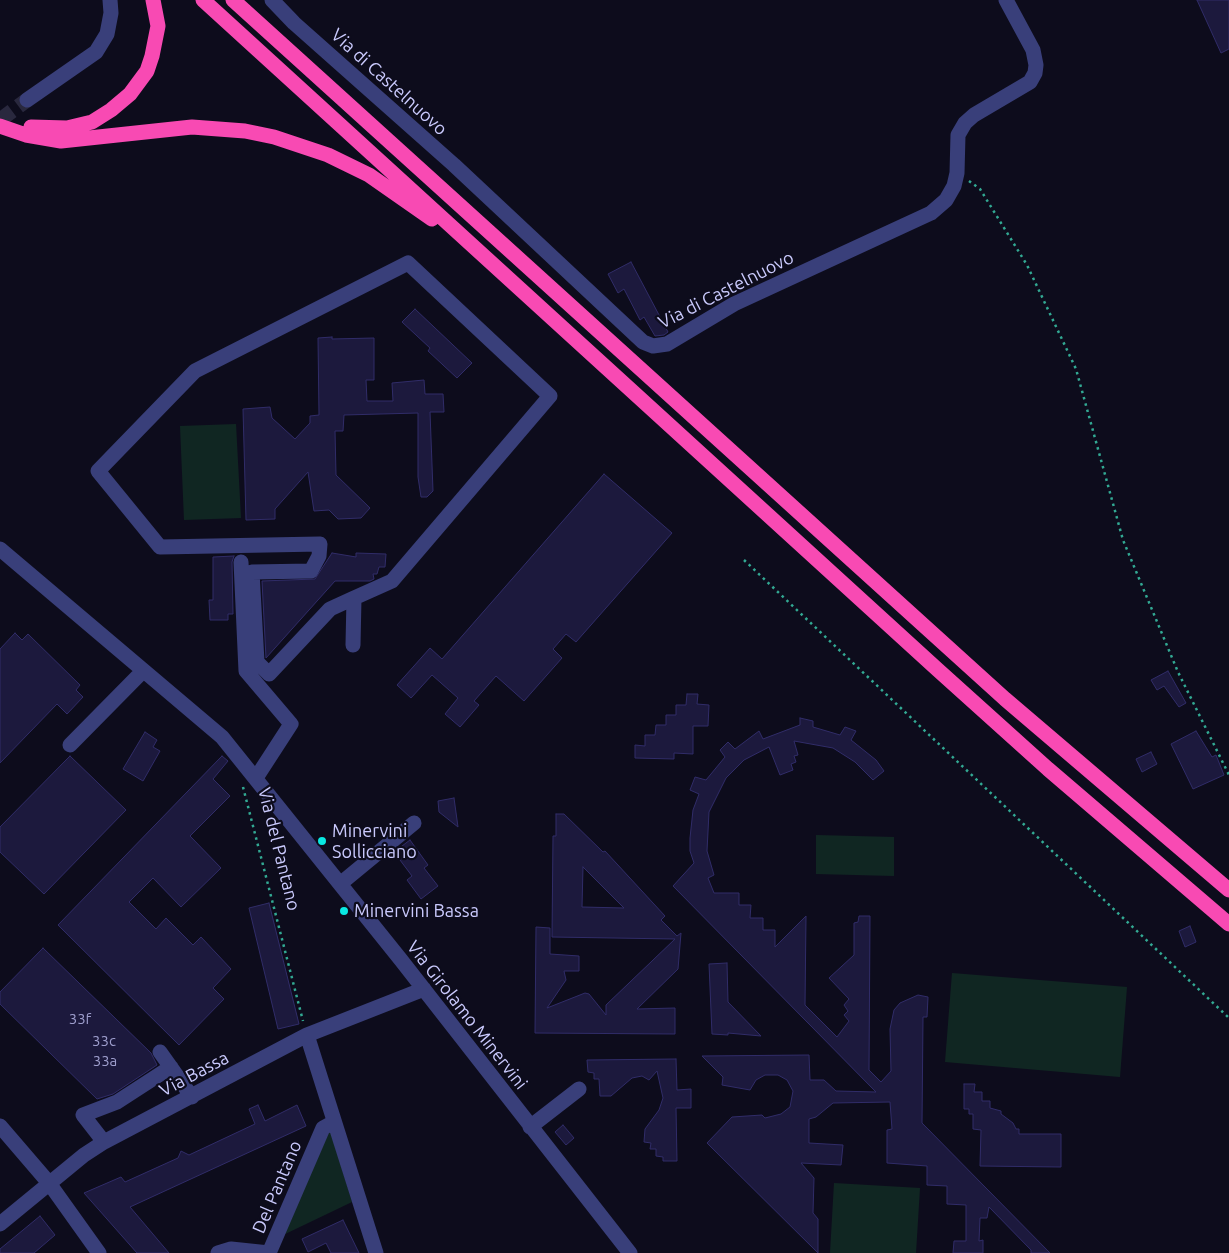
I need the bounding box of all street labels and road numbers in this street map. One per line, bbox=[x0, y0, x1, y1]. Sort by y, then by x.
street label: Via di Castelnuovo bbox=[326, 24, 452, 140]
street label: Via di Castelnuovo bbox=[655, 247, 797, 333]
street label: Via del Pantano bbox=[253, 785, 305, 913]
street label: Via Girolamo Minervini bbox=[402, 936, 532, 1094]
street label: Via Bassa bbox=[156, 1047, 232, 1101]
street label: Del Pantano bbox=[248, 1137, 306, 1237]

